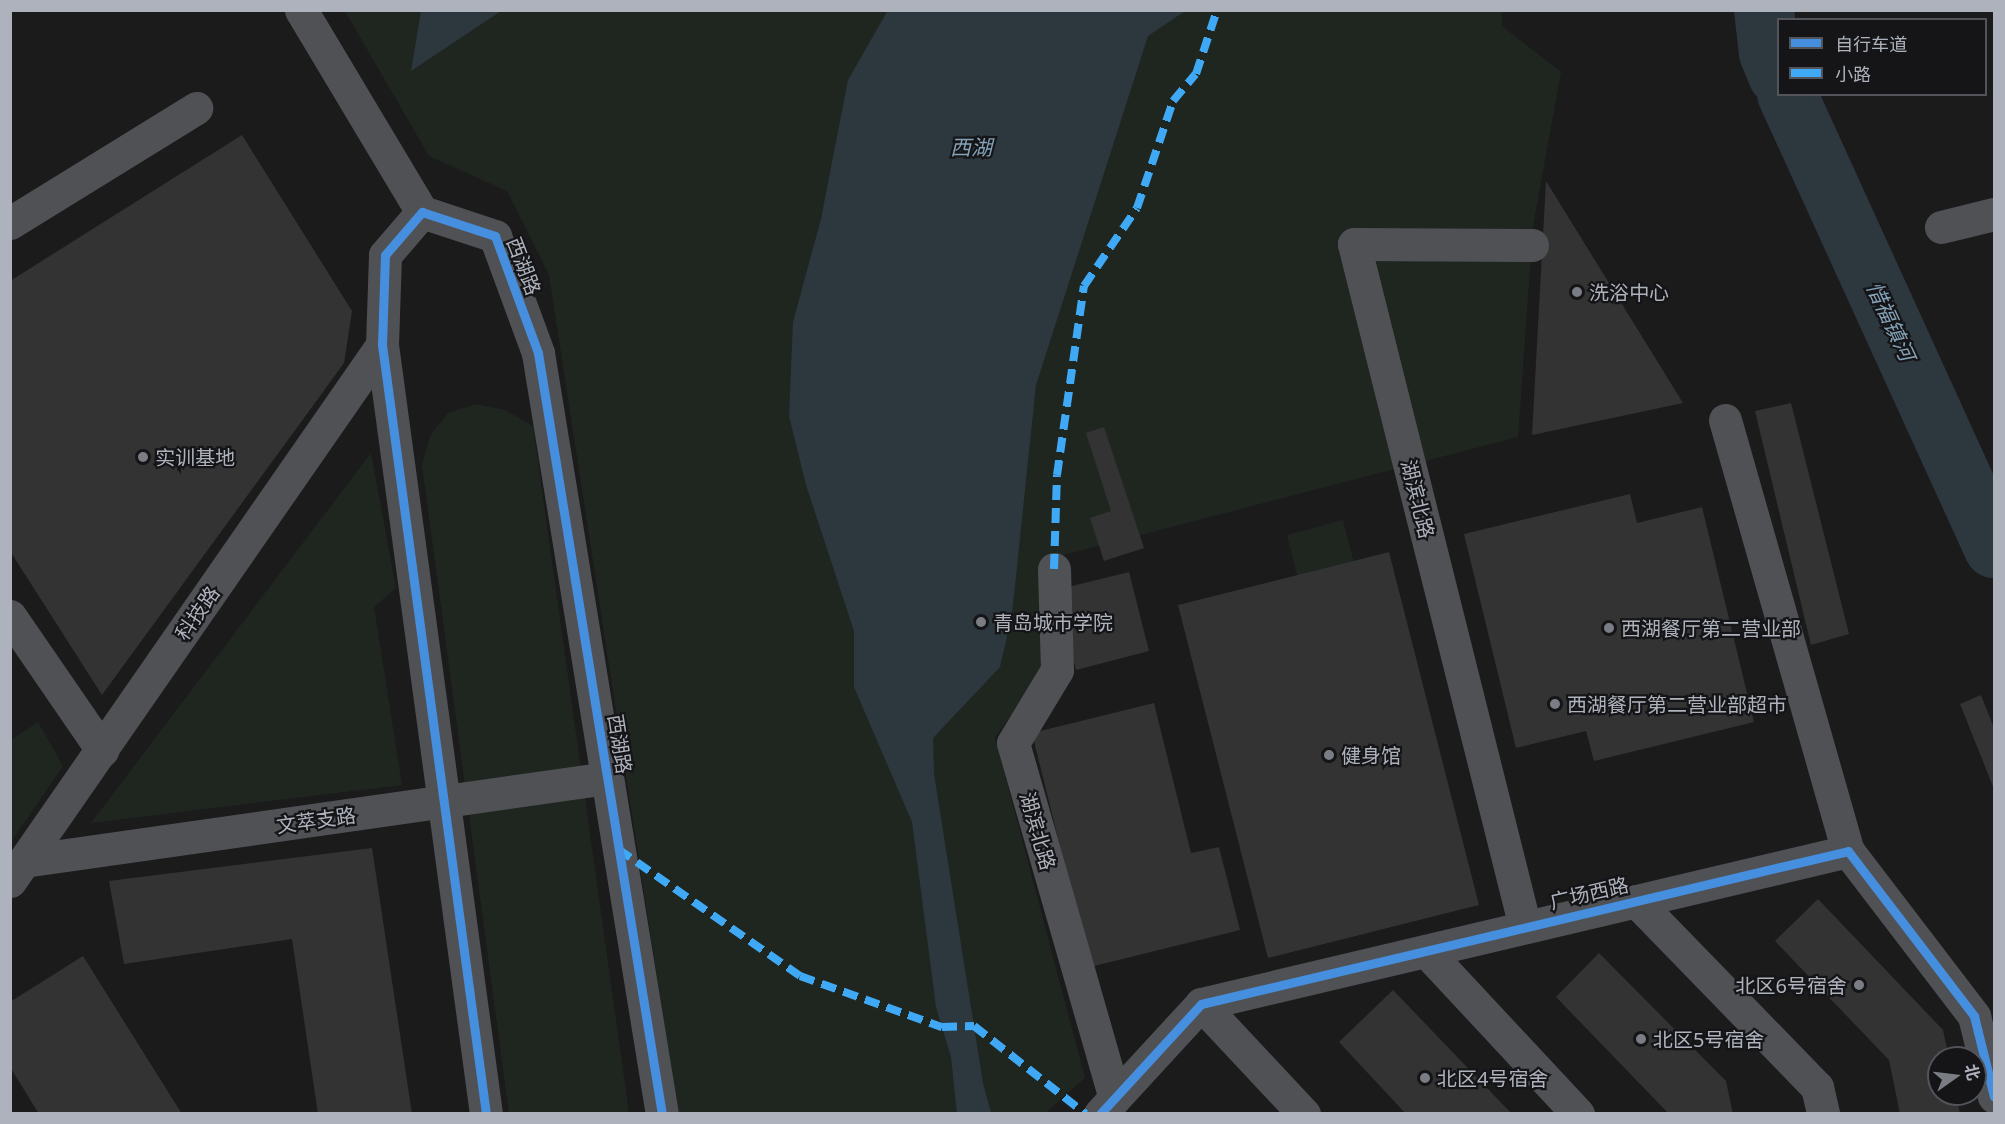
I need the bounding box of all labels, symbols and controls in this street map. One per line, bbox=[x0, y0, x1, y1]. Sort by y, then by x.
legend bbox=[1777, 18, 1987, 96]
text: 自行车道 bbox=[1835, 32, 1907, 56]
text: 小路 bbox=[1835, 62, 1871, 86]
water label: 西湖 bbox=[950, 134, 992, 160]
street label: 西湖路 bbox=[502, 234, 546, 298]
water label: 惜福镇河 bbox=[1862, 278, 1920, 364]
place label: 洗浴中心 bbox=[1589, 280, 1669, 304]
marker: 洗浴中心 bbox=[1570, 285, 1584, 299]
place label: 实训基地 bbox=[155, 445, 235, 469]
marker: 实训基地 bbox=[136, 450, 150, 464]
street label: 湖滨北路 bbox=[1397, 457, 1439, 541]
street label: 科技路 bbox=[170, 582, 224, 644]
place label: 青岛城市学院 bbox=[993, 610, 1113, 634]
marker: 青岛城市学院 bbox=[974, 615, 988, 629]
place label: 西湖餐厅第二营业部 bbox=[1621, 616, 1801, 640]
marker: 西湖餐厅第二营业部 bbox=[1602, 621, 1616, 635]
place label: 西湖餐厅第二营业部超市 bbox=[1567, 692, 1787, 716]
marker: 西湖餐厅第二营业部超市 bbox=[1548, 697, 1562, 711]
street label: 西湖路 bbox=[603, 712, 637, 776]
place label: 健身馆 bbox=[1341, 743, 1401, 767]
marker: 健身馆 bbox=[1322, 748, 1336, 762]
street label: 湖滨北路 bbox=[1015, 789, 1061, 873]
street label: 文萃支路 bbox=[275, 803, 357, 837]
street label: 广场西路 bbox=[1547, 872, 1631, 914]
place label: 北区6号宿舍 bbox=[1736, 973, 1847, 997]
marker: 北区6号宿舍 bbox=[1852, 978, 1866, 992]
place label: 北区5号宿舍 bbox=[1653, 1027, 1764, 1051]
marker: 北区5号宿舍 bbox=[1634, 1032, 1648, 1046]
north arrow bbox=[1927, 1046, 1987, 1106]
text: 北 bbox=[1960, 1062, 1985, 1083]
place label: 北区4号宿舍 bbox=[1437, 1066, 1548, 1090]
marker: 北区4号宿舍 bbox=[1418, 1071, 1432, 1085]

